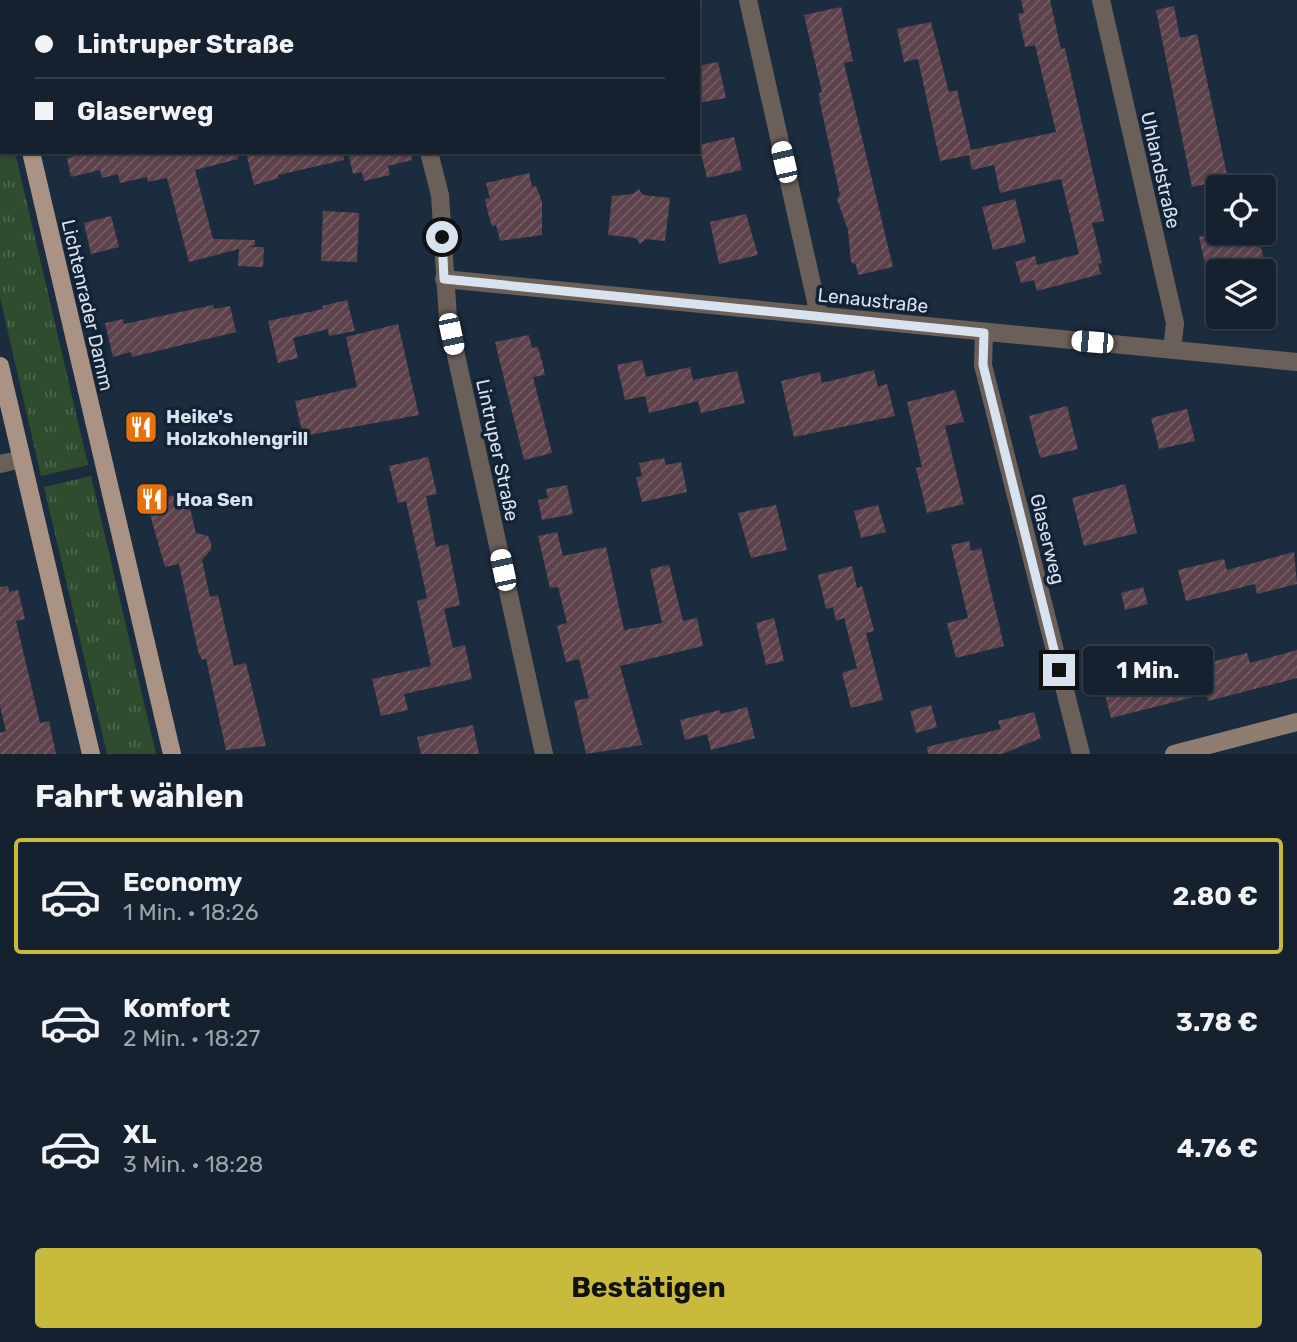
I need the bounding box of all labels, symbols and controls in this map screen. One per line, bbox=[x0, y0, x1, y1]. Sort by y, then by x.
text: Lintruper Straße bbox=[77, 29, 294, 60]
text: Glaserweg bbox=[77, 96, 213, 127]
street label: Uhlandstraße bbox=[1136, 109, 1185, 231]
car bbox=[770, 139, 799, 185]
map controls bbox=[1206, 175, 1276, 329]
button: locate bbox=[1206, 175, 1276, 245]
street label: Lichtenrader Damm bbox=[57, 217, 118, 393]
route start bbox=[426, 221, 458, 253]
button: layers bbox=[1206, 259, 1276, 329]
street label: Lenaustraße bbox=[817, 283, 929, 318]
car bbox=[437, 311, 466, 357]
car bbox=[1071, 330, 1114, 354]
street label: Lintruper Straße bbox=[471, 377, 524, 523]
place label: Heike's Holzkohlengrill bbox=[166, 405, 308, 450]
restaurant icon: Heike's Holzkohlengrill bbox=[122, 408, 160, 446]
restaurant icon: Hoa Sen bbox=[133, 480, 171, 518]
place label: Hoa Sen bbox=[176, 488, 253, 511]
street label: Glaserweg bbox=[1025, 491, 1070, 587]
car bbox=[489, 547, 518, 593]
callout: 1 Min. bbox=[1084, 646, 1213, 694]
route end bbox=[1043, 654, 1075, 686]
text: 1 Min. bbox=[1116, 656, 1180, 684]
text: Fahrt wählen bbox=[35, 777, 244, 815]
icon: car bbox=[39, 865, 102, 928]
text: Economy bbox=[123, 867, 242, 898]
text: 2.80 € bbox=[1173, 881, 1258, 912]
text: 1 Min. · 18:26 bbox=[123, 898, 259, 926]
icon: car bbox=[39, 991, 102, 1054]
text: Komfort bbox=[123, 993, 230, 1024]
text: 3.78 € bbox=[1176, 1007, 1258, 1038]
text: 2 Min. · 18:27 bbox=[123, 1024, 260, 1052]
icon: car bbox=[39, 1117, 102, 1180]
text: XL bbox=[123, 1119, 156, 1150]
text: 4.76 € bbox=[1177, 1133, 1258, 1164]
text: 3 Min. · 18:28 bbox=[123, 1150, 263, 1178]
button: Bestätigen bbox=[35, 1248, 1262, 1328]

